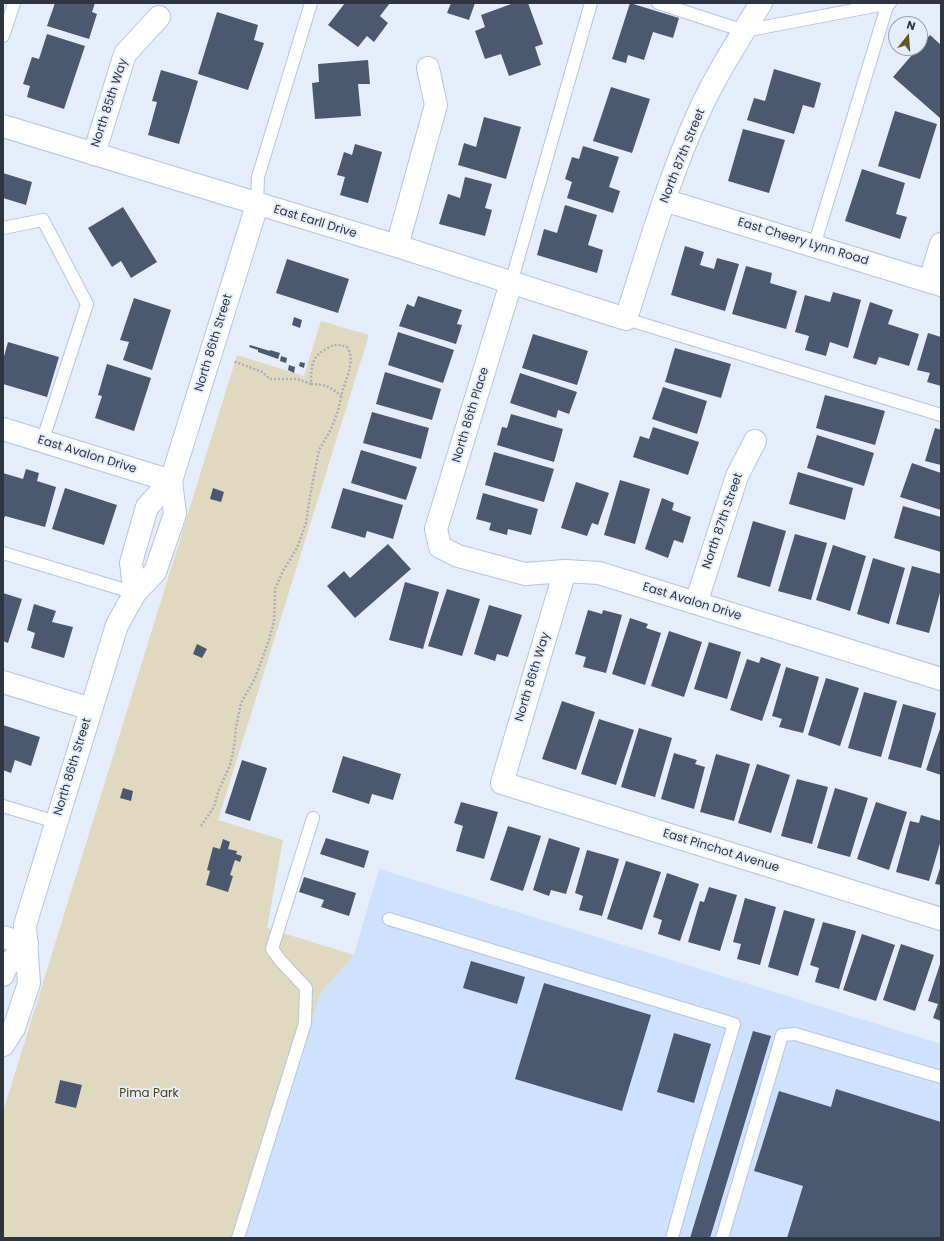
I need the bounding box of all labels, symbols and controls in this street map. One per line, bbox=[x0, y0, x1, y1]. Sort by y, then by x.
north arrow bbox=[888, 16, 928, 56]
text: N bbox=[905, 17, 918, 34]
street label: North 85th Way bbox=[89, 57, 131, 149]
street label: North 87th Street bbox=[658, 107, 708, 205]
street label: East Earll Drive bbox=[272, 203, 358, 241]
street label: East Cheery Lynn Road bbox=[736, 215, 870, 269]
street label: North 86th Street bbox=[192, 292, 236, 394]
street label: North 86th Place bbox=[450, 366, 492, 464]
street label: East Avalon Drive bbox=[36, 433, 138, 477]
street label: North 87th Street bbox=[700, 471, 746, 571]
street label: East Avalon Drive bbox=[641, 580, 743, 624]
street label: North 86th Way bbox=[513, 630, 553, 724]
street label: North 86th Street bbox=[51, 716, 95, 818]
street label: East Pinchot Avenue bbox=[661, 826, 781, 876]
park label: Pima Park bbox=[119, 1087, 179, 1101]

